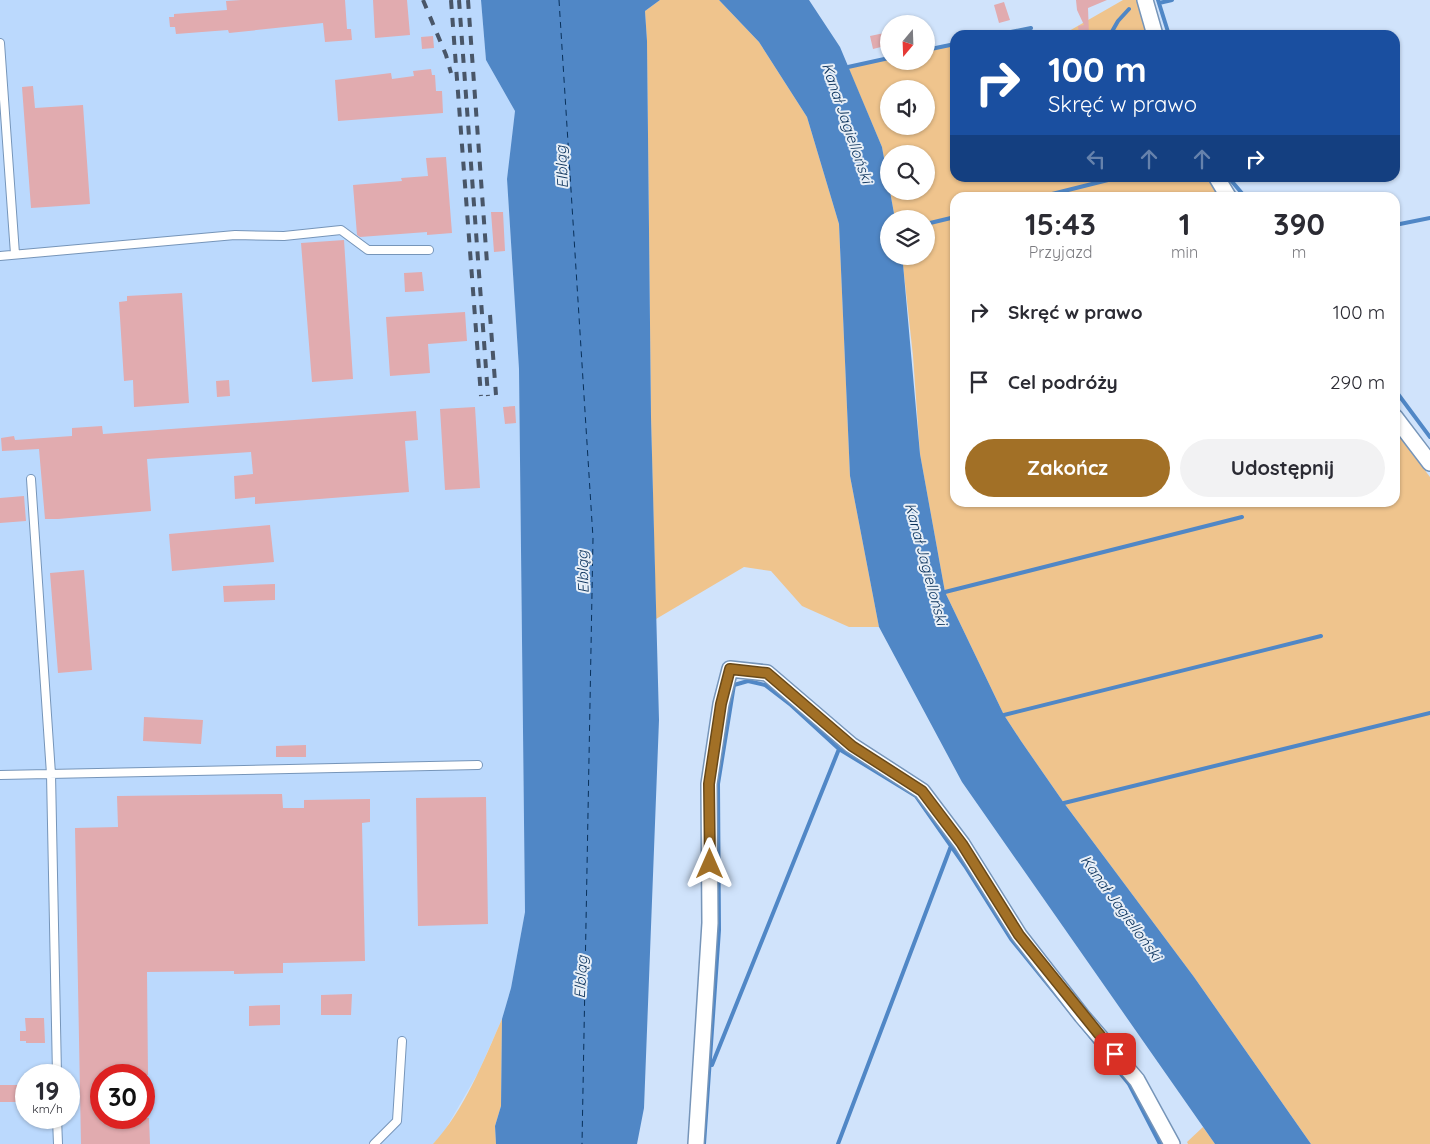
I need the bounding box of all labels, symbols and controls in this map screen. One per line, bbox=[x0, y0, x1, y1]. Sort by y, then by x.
north arrow bbox=[880, 15, 935, 70]
map controls bbox=[880, 15, 935, 265]
text: 100 m bbox=[1048, 47, 1147, 91]
icon: right bbox=[965, 50, 1030, 115]
water label: Kanał Jagielloński bbox=[818, 60, 878, 187]
button: sound bbox=[880, 80, 935, 135]
text: Skręć w prawo bbox=[1048, 90, 1197, 118]
water label: Elbląg bbox=[551, 143, 572, 189]
button: search bbox=[880, 145, 935, 200]
icon: left bbox=[1082, 145, 1110, 173]
icon: ahead bbox=[1135, 145, 1163, 173]
icon: ahead bbox=[1188, 145, 1216, 173]
icon: right bbox=[1241, 145, 1269, 173]
text: 15:43 bbox=[1025, 205, 1096, 243]
text: 1 bbox=[1179, 205, 1190, 243]
text: 390 bbox=[1273, 205, 1325, 243]
button: layers bbox=[880, 210, 935, 265]
text: Przyjazd bbox=[1029, 242, 1092, 262]
text: min bbox=[1171, 242, 1198, 262]
text: m bbox=[1292, 242, 1306, 262]
icon: right bbox=[965, 298, 993, 326]
text: Skręć w prawo bbox=[1008, 300, 1143, 324]
text: 100 m bbox=[1333, 300, 1385, 324]
icon: arrive bbox=[965, 368, 993, 396]
text: Cel podróży bbox=[1008, 370, 1118, 394]
text: 290 m bbox=[1330, 370, 1385, 394]
button: Zakończ bbox=[965, 439, 1170, 497]
button: Udostępnij bbox=[1180, 439, 1385, 497]
water label: Kanał Jagielloński bbox=[901, 501, 952, 629]
water label: Elbląg bbox=[572, 549, 593, 594]
position arrow bbox=[683, 837, 735, 889]
water label: Kanał Jagielloński bbox=[1077, 851, 1167, 966]
water label: Elbląg bbox=[570, 953, 591, 999]
pin bbox=[1094, 1033, 1136, 1075]
icon: arrive bbox=[1101, 1040, 1129, 1068]
speed limit sign: 30 bbox=[90, 1064, 155, 1129]
text: 19 bbox=[36, 1075, 59, 1106]
text: km/h bbox=[32, 1101, 63, 1116]

